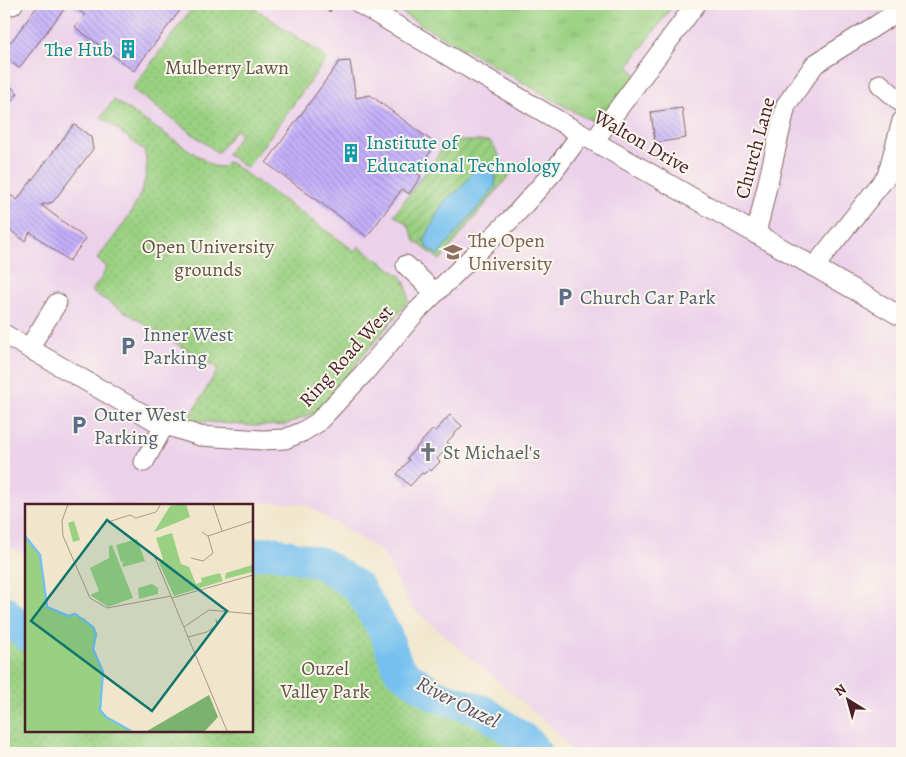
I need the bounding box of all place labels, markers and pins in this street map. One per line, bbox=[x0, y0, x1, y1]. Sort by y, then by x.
place label: The Hub bbox=[44, 36, 113, 63]
building icon: The Hub bbox=[117, 38, 139, 60]
place label: Institute of Educational Technology bbox=[366, 129, 561, 179]
building icon: Institute of Educational Technology bbox=[340, 142, 362, 164]
place label: The Open University bbox=[468, 227, 553, 277]
school or university icon: The Open University bbox=[442, 241, 464, 263]
place label: Church Car Park bbox=[580, 284, 716, 311]
parking icon: Church Car Park bbox=[554, 286, 576, 308]
place label: Inner West Parking bbox=[143, 321, 234, 371]
parking icon: Inner West Parking bbox=[117, 335, 139, 357]
place label: Outer West Parking bbox=[94, 401, 187, 451]
parking icon: Outer West Parking bbox=[68, 414, 90, 436]
place label: St Michael's bbox=[443, 439, 540, 466]
church icon: St Michael's bbox=[417, 441, 439, 463]

